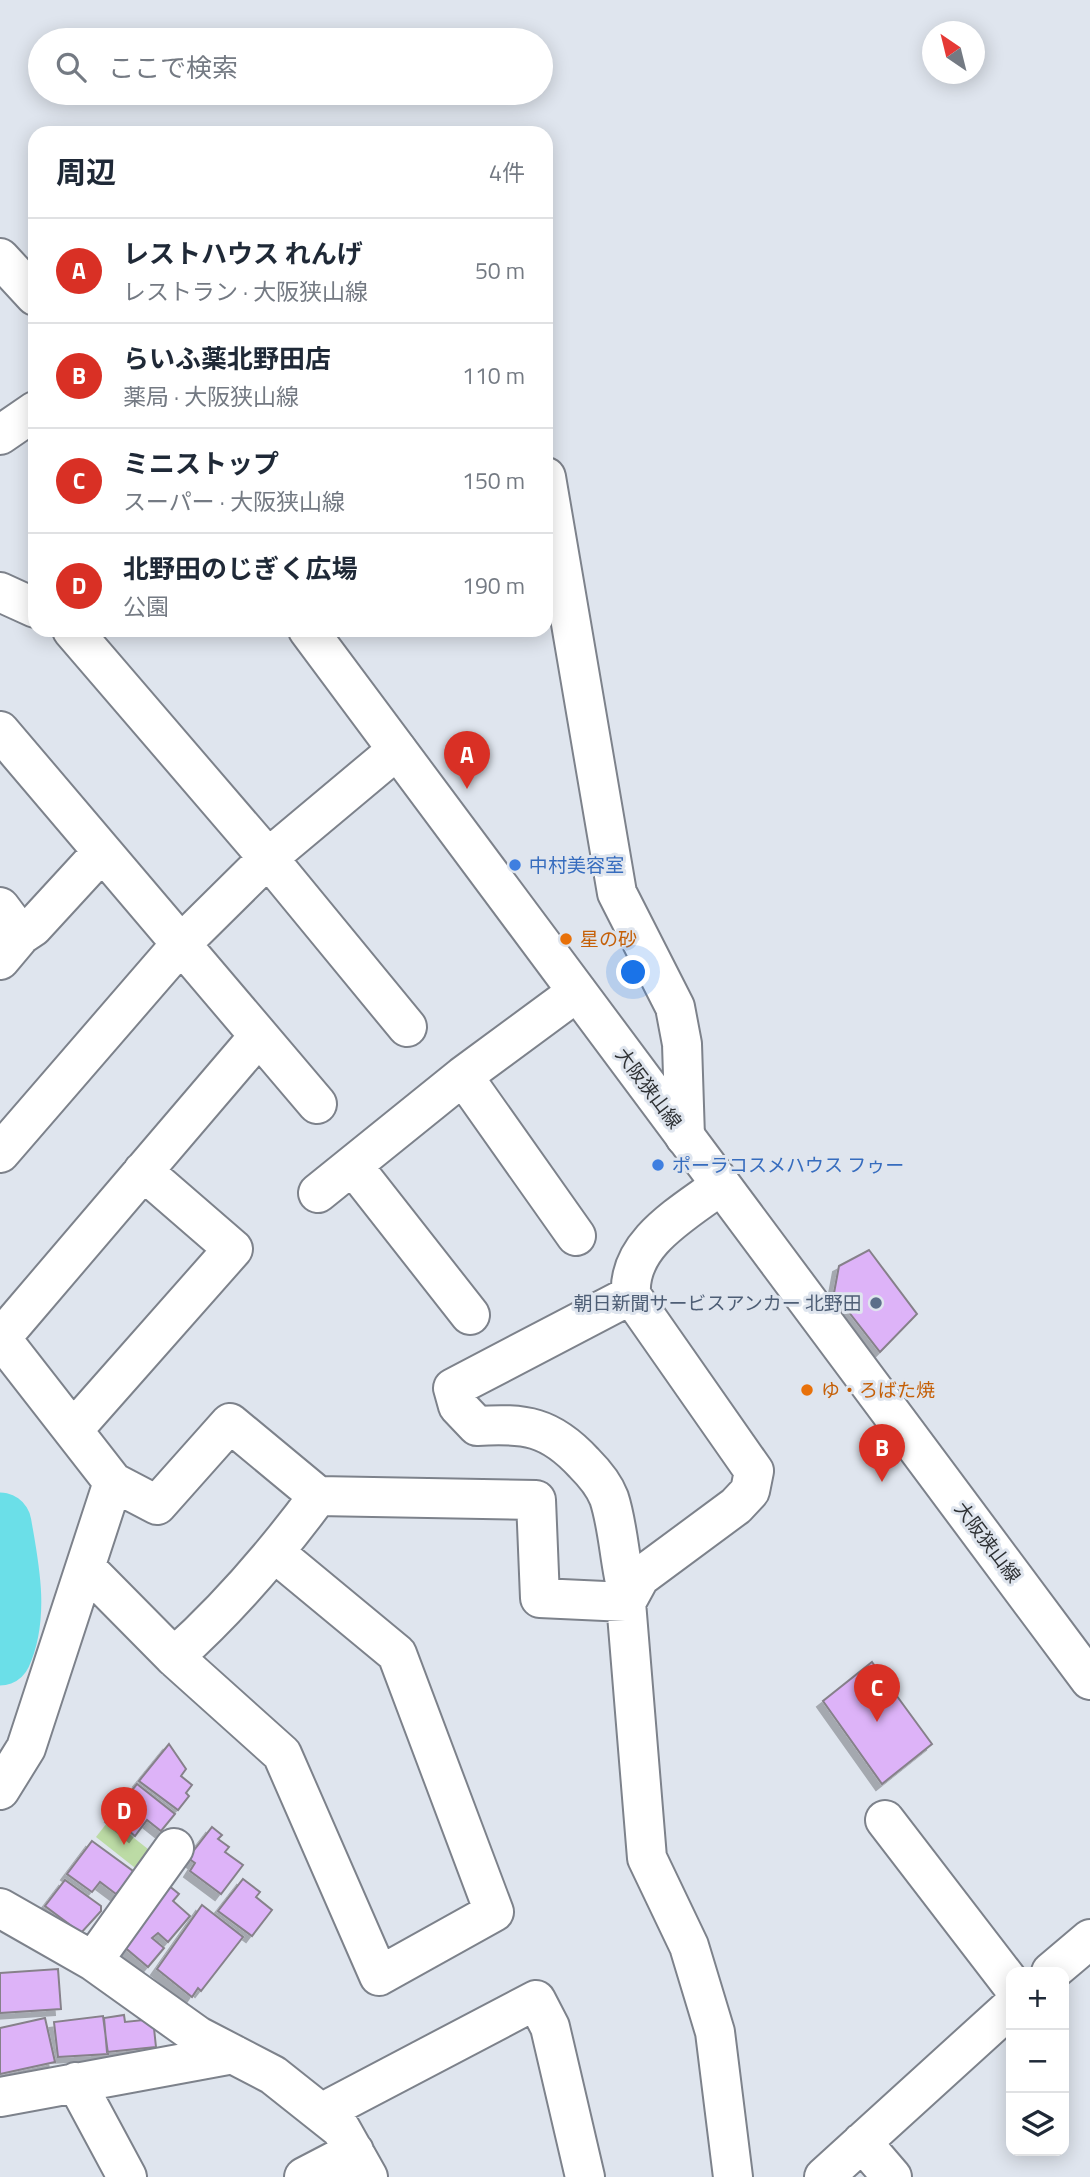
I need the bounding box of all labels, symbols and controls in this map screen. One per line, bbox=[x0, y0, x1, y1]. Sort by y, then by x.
north arrow bbox=[922, 21, 985, 84]
search box bbox=[28, 28, 553, 105]
icon: search bbox=[52, 48, 90, 86]
text: ここで検索 bbox=[108, 48, 238, 87]
text: 周辺 bbox=[56, 149, 116, 195]
text: 4件 bbox=[489, 155, 525, 190]
text: レストハウス れんげ bbox=[123, 234, 363, 273]
text: A bbox=[72, 253, 86, 288]
text: 50 m bbox=[475, 253, 525, 288]
text: レストラン · 大阪狭山線 bbox=[123, 274, 368, 309]
text: らいふ薬北野田店 bbox=[123, 339, 331, 378]
text: B bbox=[72, 358, 86, 393]
text: 110 m bbox=[462, 358, 525, 393]
text: 薬局 · 大阪狭山線 bbox=[123, 379, 299, 414]
text: ミニストップ bbox=[123, 444, 279, 483]
text: C bbox=[73, 463, 85, 498]
text: 150 m bbox=[462, 463, 525, 498]
text: スーパー · 大阪狭山線 bbox=[123, 484, 345, 519]
text: 北野田のじぎく広場 bbox=[123, 549, 358, 588]
text: D bbox=[72, 568, 86, 603]
text: 190 m bbox=[462, 568, 525, 603]
text: 公園 bbox=[123, 589, 169, 624]
pin: A bbox=[444, 731, 490, 789]
place label: 中村美容室 bbox=[529, 850, 624, 879]
marker: 中村美容室 bbox=[507, 857, 523, 873]
place label: 星の砂 bbox=[580, 924, 637, 953]
marker: 星の砂 bbox=[558, 931, 574, 947]
your location bbox=[616, 955, 650, 989]
street label: 大阪狭山線 bbox=[609, 1041, 690, 1134]
place label: ポーラコスメハウス フゥー bbox=[672, 1150, 904, 1179]
marker: ポーラコスメハウス フゥー bbox=[650, 1157, 666, 1173]
place label: 朝日新聞サービスアンカー 北野田 bbox=[574, 1288, 862, 1317]
marker: 朝日新聞サービスアンカー 北野田 bbox=[868, 1295, 884, 1311]
place label: ゆ・ろばた焼 bbox=[821, 1375, 935, 1404]
marker: ゆ・ろばた焼 bbox=[799, 1382, 815, 1398]
pin: B bbox=[859, 1424, 905, 1482]
street label: 大阪狭山線 bbox=[948, 1495, 1029, 1588]
pin: C bbox=[854, 1664, 900, 1722]
pin: D bbox=[101, 1787, 147, 1845]
map controls bbox=[1006, 1967, 1069, 2156]
button: + bbox=[1006, 1967, 1069, 2030]
button: − bbox=[1006, 2030, 1069, 2093]
button: layers bbox=[1006, 2093, 1069, 2156]

